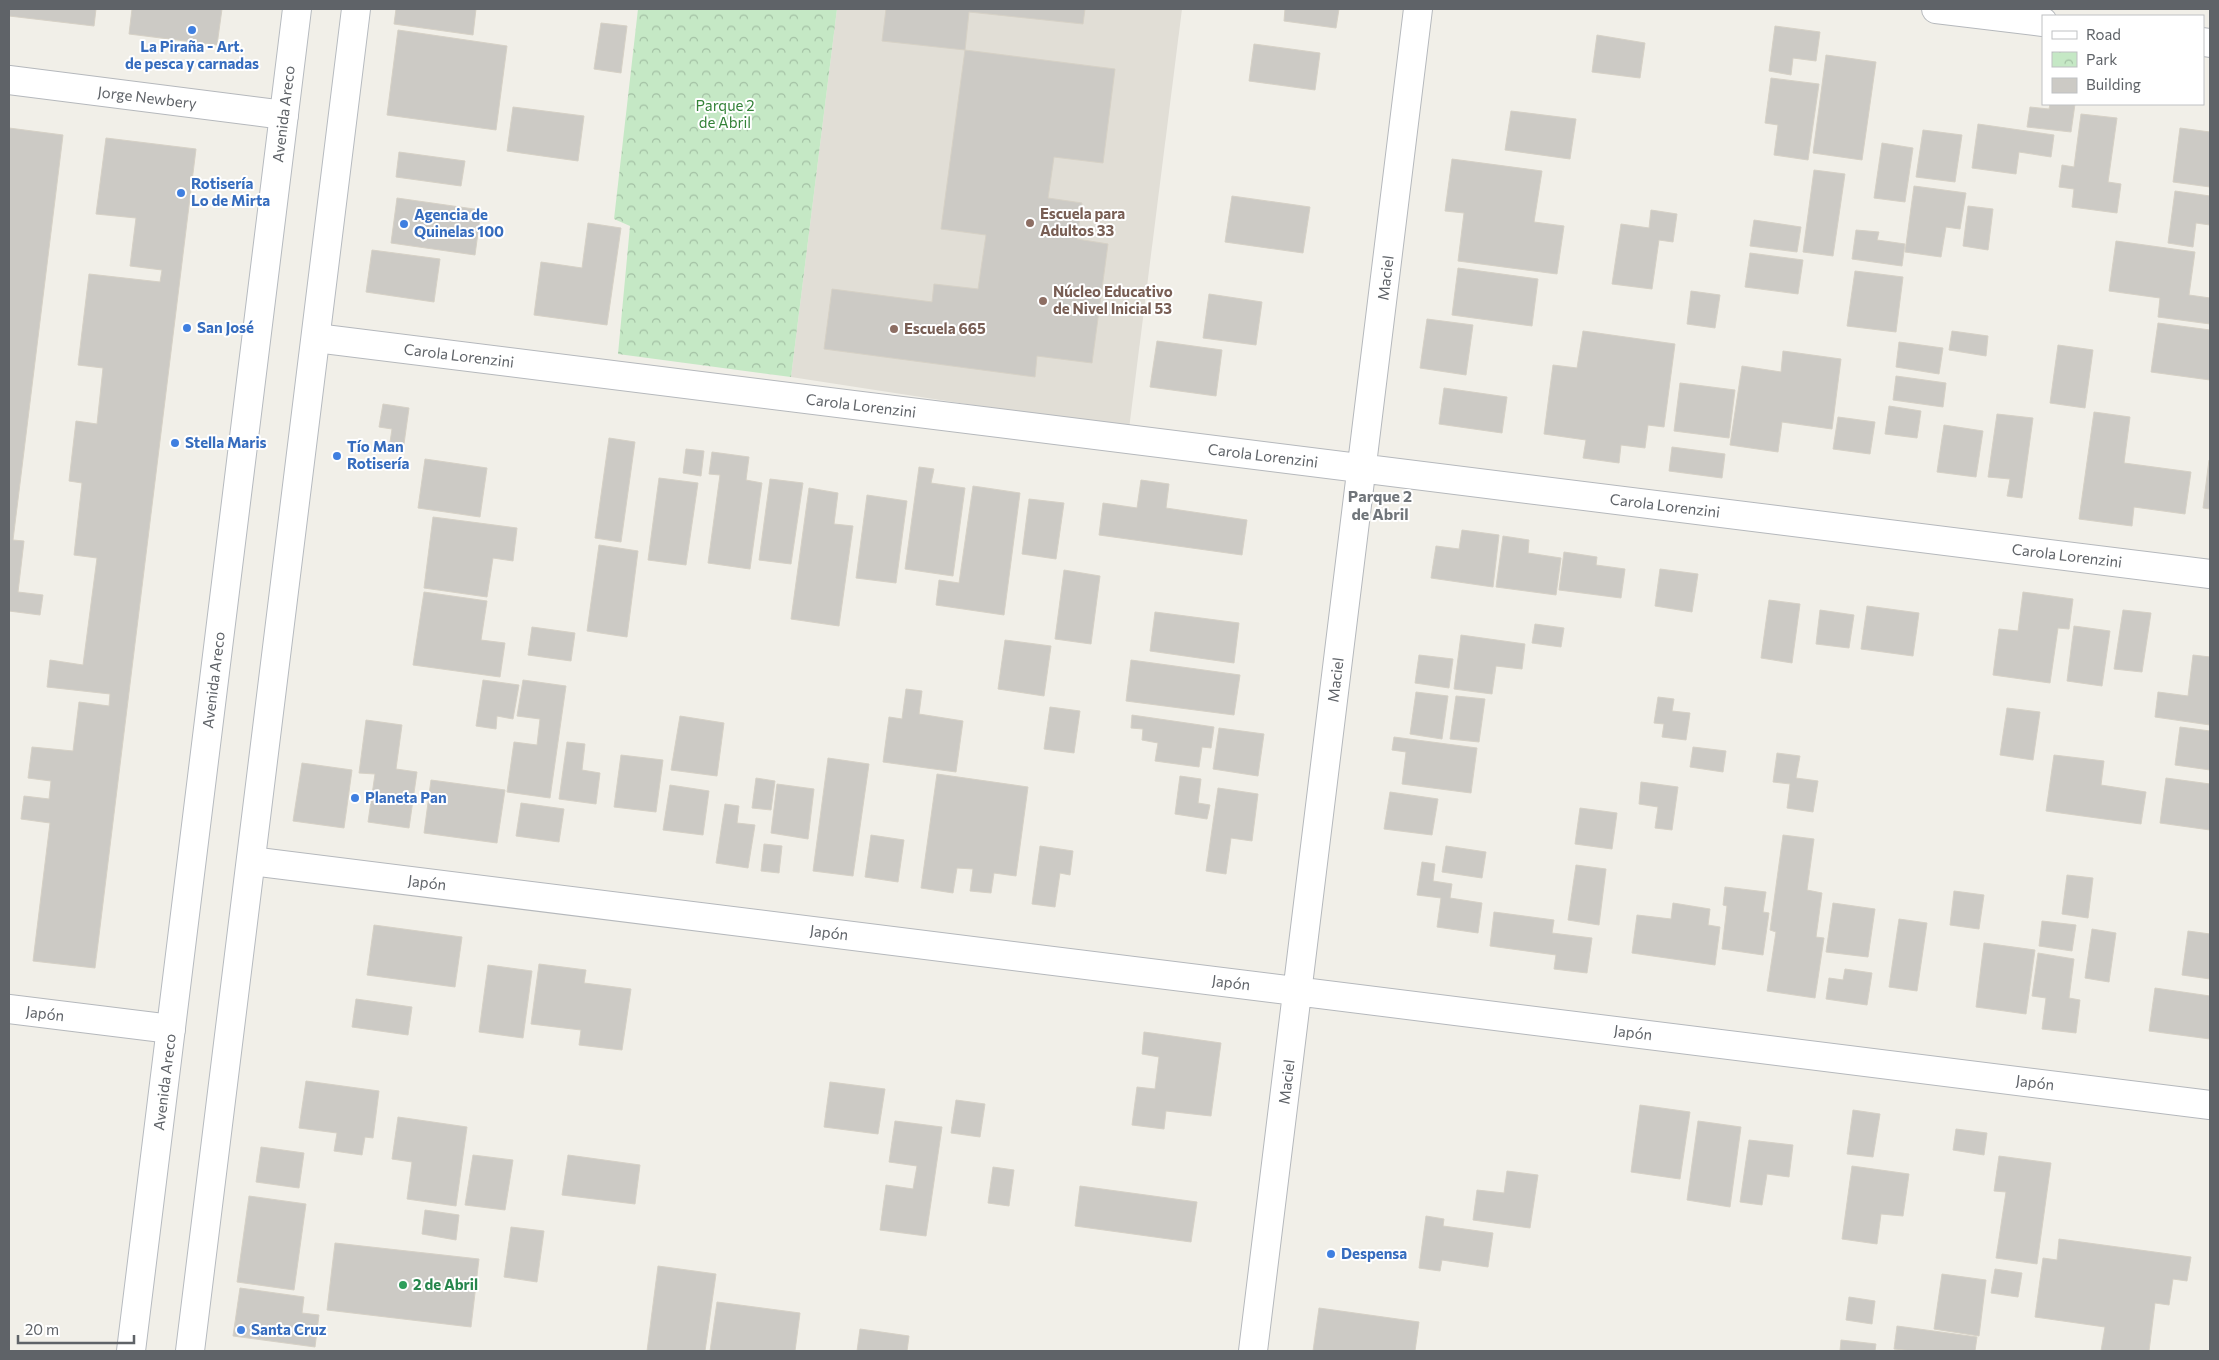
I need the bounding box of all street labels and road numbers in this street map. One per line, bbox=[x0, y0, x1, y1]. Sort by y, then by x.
street label: Avenida Areco bbox=[268, 64, 298, 163]
street label: Jorge Newbery bbox=[97, 82, 198, 112]
street label: Maciel bbox=[1373, 254, 1397, 301]
street label: Carola Lorenzini bbox=[403, 339, 515, 371]
street label: Carola Lorenzini bbox=[805, 389, 917, 421]
street label: Carola Lorenzini bbox=[1207, 439, 1319, 471]
street label: Carola Lorenzini bbox=[1609, 489, 1721, 521]
street label: Carola Lorenzini bbox=[2011, 539, 2123, 571]
street label: Avenida Areco bbox=[198, 630, 228, 729]
street label: Maciel bbox=[1323, 656, 1347, 703]
street label: Japón bbox=[407, 871, 447, 893]
street label: Japón bbox=[809, 921, 849, 943]
street label: Japón bbox=[1211, 971, 1251, 993]
street label: Japón bbox=[25, 1002, 65, 1024]
street label: Japón bbox=[1613, 1021, 1653, 1043]
street label: Avenida Areco bbox=[149, 1032, 179, 1131]
street label: Maciel bbox=[1274, 1058, 1298, 1105]
street label: Japón bbox=[2015, 1071, 2055, 1093]

